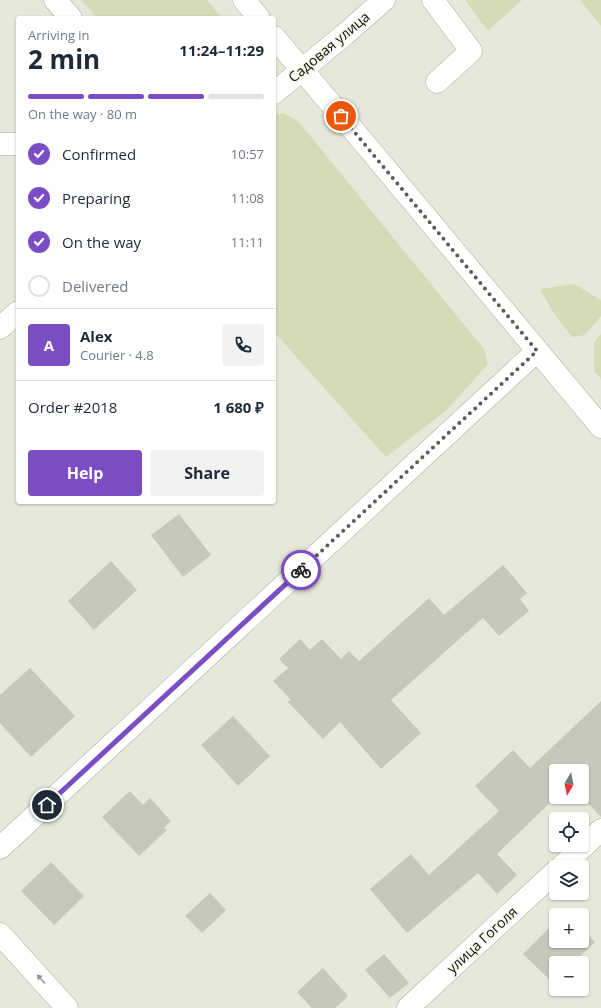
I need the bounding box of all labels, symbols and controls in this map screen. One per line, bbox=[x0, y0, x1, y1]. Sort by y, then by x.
street label: Садовая улица bbox=[284, 7, 373, 86]
text: Arriving in bbox=[28, 26, 90, 44]
text: 11:24–11:29 bbox=[179, 40, 264, 60]
text: 2 min bbox=[28, 41, 100, 77]
pin bbox=[324, 99, 358, 133]
text: On the way · 80 m bbox=[28, 105, 137, 123]
icon: bag bbox=[330, 105, 352, 127]
icon: check bbox=[28, 143, 50, 165]
text: Confirmed bbox=[62, 144, 136, 164]
text: 10:57 bbox=[231, 145, 264, 163]
icon: check bbox=[28, 187, 50, 209]
text: Preparing bbox=[62, 188, 130, 208]
text: 11:08 bbox=[231, 189, 264, 207]
icon: check bbox=[28, 231, 50, 253]
text: On the way bbox=[62, 232, 141, 252]
text: 11:11 bbox=[231, 233, 264, 251]
text: Delivered bbox=[62, 276, 129, 296]
button: phone bbox=[222, 324, 264, 366]
text: Alex bbox=[80, 326, 112, 346]
text: A bbox=[44, 335, 54, 355]
text: Courier · 4.8 bbox=[80, 346, 154, 364]
text: Order #2018 bbox=[28, 397, 117, 417]
text: 1 680 ₽ bbox=[213, 397, 264, 417]
button: Help bbox=[28, 450, 142, 496]
button: Share bbox=[150, 450, 264, 496]
courier bbox=[281, 550, 321, 590]
icon: bike bbox=[290, 559, 312, 581]
north arrow bbox=[549, 764, 589, 804]
map controls bbox=[549, 764, 589, 996]
pin bbox=[30, 788, 64, 822]
icon: home bbox=[36, 794, 58, 816]
button: locate bbox=[549, 812, 589, 852]
button: layers bbox=[549, 860, 589, 900]
street label: улица Гоголя bbox=[442, 902, 521, 977]
button: + bbox=[549, 908, 589, 948]
button: − bbox=[549, 956, 589, 996]
one-way arrow bbox=[36, 974, 45, 984]

